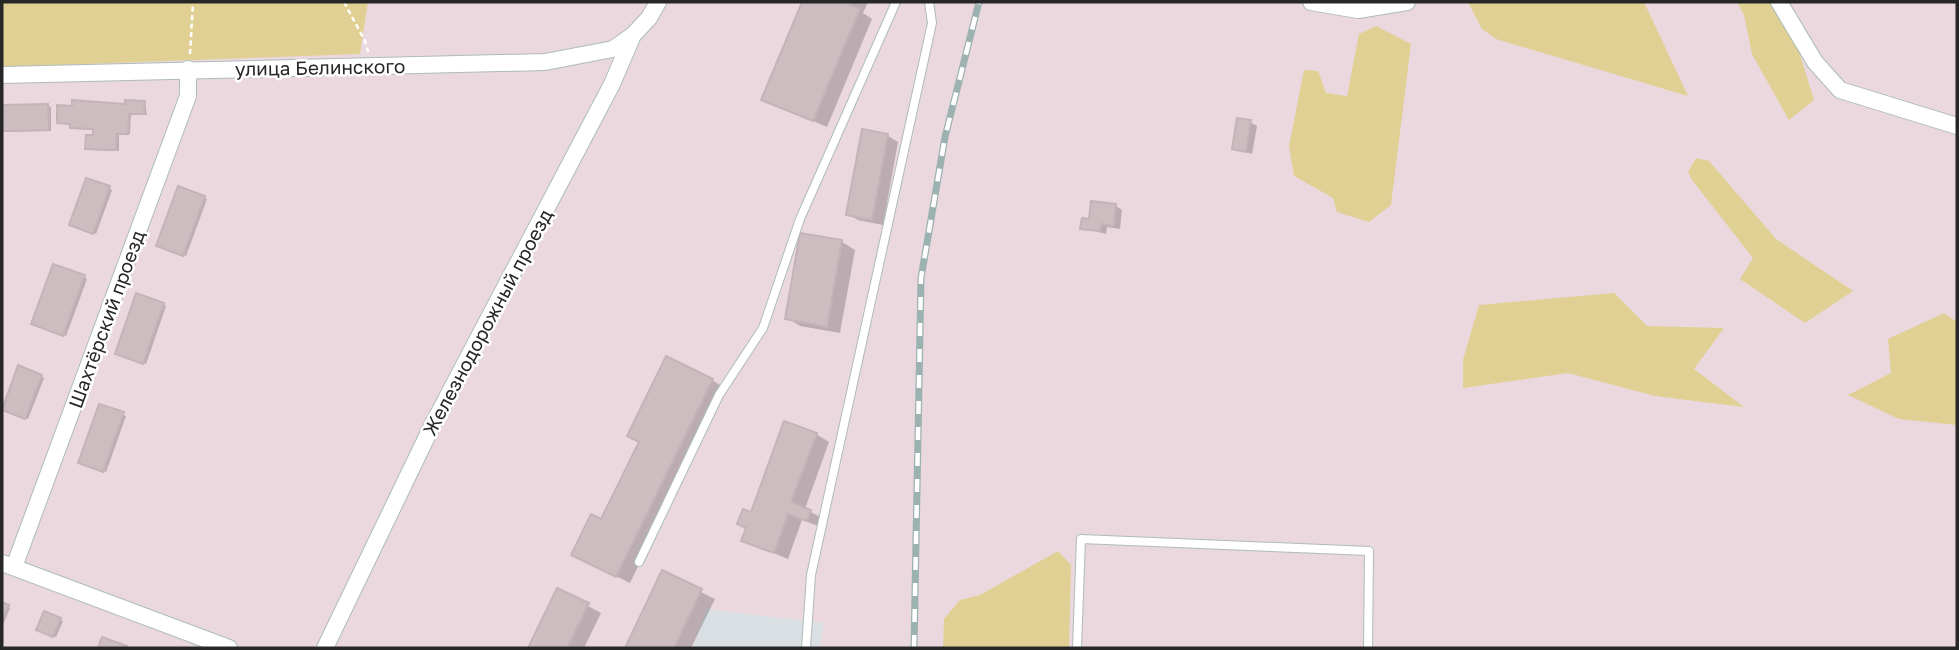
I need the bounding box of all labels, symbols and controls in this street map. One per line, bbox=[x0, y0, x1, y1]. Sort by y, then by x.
street label: улица Белинского bbox=[235, 54, 405, 80]
street label: Железнодорожный проезд bbox=[417, 204, 557, 439]
street label: Шахтёрский проезд bbox=[63, 226, 149, 411]

